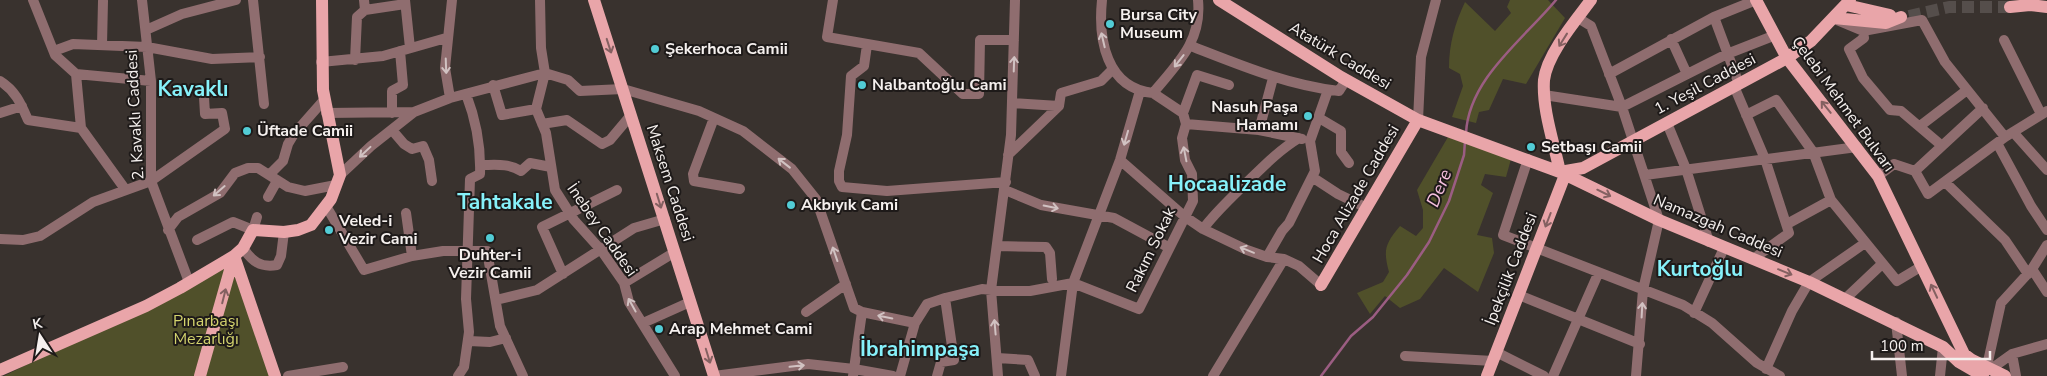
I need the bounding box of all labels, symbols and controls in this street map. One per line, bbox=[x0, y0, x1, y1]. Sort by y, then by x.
place label: Bursa City Museum bbox=[1120, 4, 1198, 44]
street label: Atatürk Caddesi bbox=[1285, 17, 1395, 95]
marker: Bursa City Museum bbox=[1104, 18, 1116, 30]
one-way arrow bbox=[1558, 32, 1568, 46]
street label: Çelebi Mehmet Bulvarı bbox=[1786, 32, 1900, 176]
one-way arrow bbox=[1098, 33, 1107, 49]
one-way arrow bbox=[605, 38, 614, 54]
place label: Şekerhoca Camii bbox=[665, 38, 788, 60]
marker: Şekerhoca Camii bbox=[649, 43, 661, 55]
street label: 1. Yeşil Caddesi bbox=[1650, 48, 1760, 120]
street label: 2. Kavaklı Caddesi bbox=[121, 49, 149, 181]
one-way arrow bbox=[1174, 54, 1185, 67]
one-way arrow bbox=[1009, 56, 1018, 72]
one-way arrow bbox=[441, 58, 451, 74]
place label: Nalbantoğlu Cami bbox=[872, 74, 1007, 96]
district label: Kavaklı bbox=[158, 75, 228, 103]
marker: Nalbantoğlu Cami bbox=[856, 79, 868, 91]
place label: Nasuh Paşa Hamamı bbox=[1211, 96, 1298, 136]
one-way arrow bbox=[1820, 101, 1831, 114]
marker: Nasuh Paşa Hamamı bbox=[1302, 110, 1314, 122]
place label: Üftade Camii bbox=[257, 120, 353, 142]
street label: Hoca Alizade Caddesi bbox=[1307, 121, 1405, 267]
street label: Maksem Caddesi bbox=[641, 122, 699, 244]
marker: Üftade Camii bbox=[241, 125, 253, 137]
one-way arrow bbox=[1120, 130, 1130, 146]
place label: Setbaşı Camii bbox=[1541, 136, 1642, 158]
marker: Setbaşı Camii bbox=[1525, 141, 1537, 153]
one-way arrow bbox=[358, 146, 371, 158]
one-way arrow bbox=[1179, 146, 1189, 162]
one-way arrow bbox=[778, 157, 791, 168]
water label: Dere bbox=[1421, 165, 1458, 211]
district label: Hocaalizade bbox=[1168, 170, 1286, 198]
street label: İnebey Caddesi bbox=[562, 179, 642, 281]
one-way arrow bbox=[212, 185, 225, 197]
district label: Tahtakale bbox=[457, 188, 553, 216]
one-way arrow bbox=[1596, 189, 1611, 199]
street label: Namazgah Caddesi bbox=[1650, 189, 1786, 263]
one-way arrow bbox=[655, 193, 664, 208]
place label: Akbıyık Cami bbox=[801, 194, 898, 216]
marker: Akbıyık Cami bbox=[785, 199, 797, 211]
one-way arrow bbox=[1042, 202, 1058, 212]
street label: Rakım Sokak bbox=[1121, 203, 1181, 296]
place label: Veled-i Vezir Cami bbox=[338, 210, 418, 250]
street label: İpekçilik Caddesi bbox=[1479, 210, 1543, 328]
one-way arrow bbox=[1543, 212, 1552, 227]
marker: Veled-i Vezir Cami bbox=[323, 224, 335, 236]
marker: Duhter-i Vezir Camii bbox=[484, 232, 496, 244]
place label: Duhter-i Vezir Camii bbox=[448, 244, 531, 284]
one-way arrow bbox=[1240, 244, 1255, 254]
one-way arrow bbox=[830, 246, 839, 262]
district label: Kurtoğlu bbox=[1657, 255, 1743, 283]
one-way arrow bbox=[1777, 268, 1792, 277]
one-way arrow bbox=[1929, 284, 1938, 299]
one-way arrow bbox=[220, 288, 229, 304]
one-way arrow bbox=[626, 298, 636, 312]
one-way arrow bbox=[1637, 302, 1646, 318]
park label: Pınarbaşı Mezarlığı bbox=[173, 310, 239, 350]
north arrow bbox=[15, 311, 65, 361]
one-way arrow bbox=[878, 312, 894, 321]
text: K bbox=[31, 313, 45, 334]
place label: Arap Mehmet Cami bbox=[669, 318, 812, 340]
one-way arrow bbox=[990, 320, 999, 336]
marker: Arap Mehmet Cami bbox=[653, 323, 665, 335]
scale bar bbox=[1872, 328, 1990, 360]
district label: İbrahimpaşa bbox=[860, 335, 980, 363]
text: 100 m bbox=[1880, 336, 1924, 356]
one-way arrow bbox=[703, 348, 713, 364]
one-way arrow bbox=[789, 361, 805, 370]

